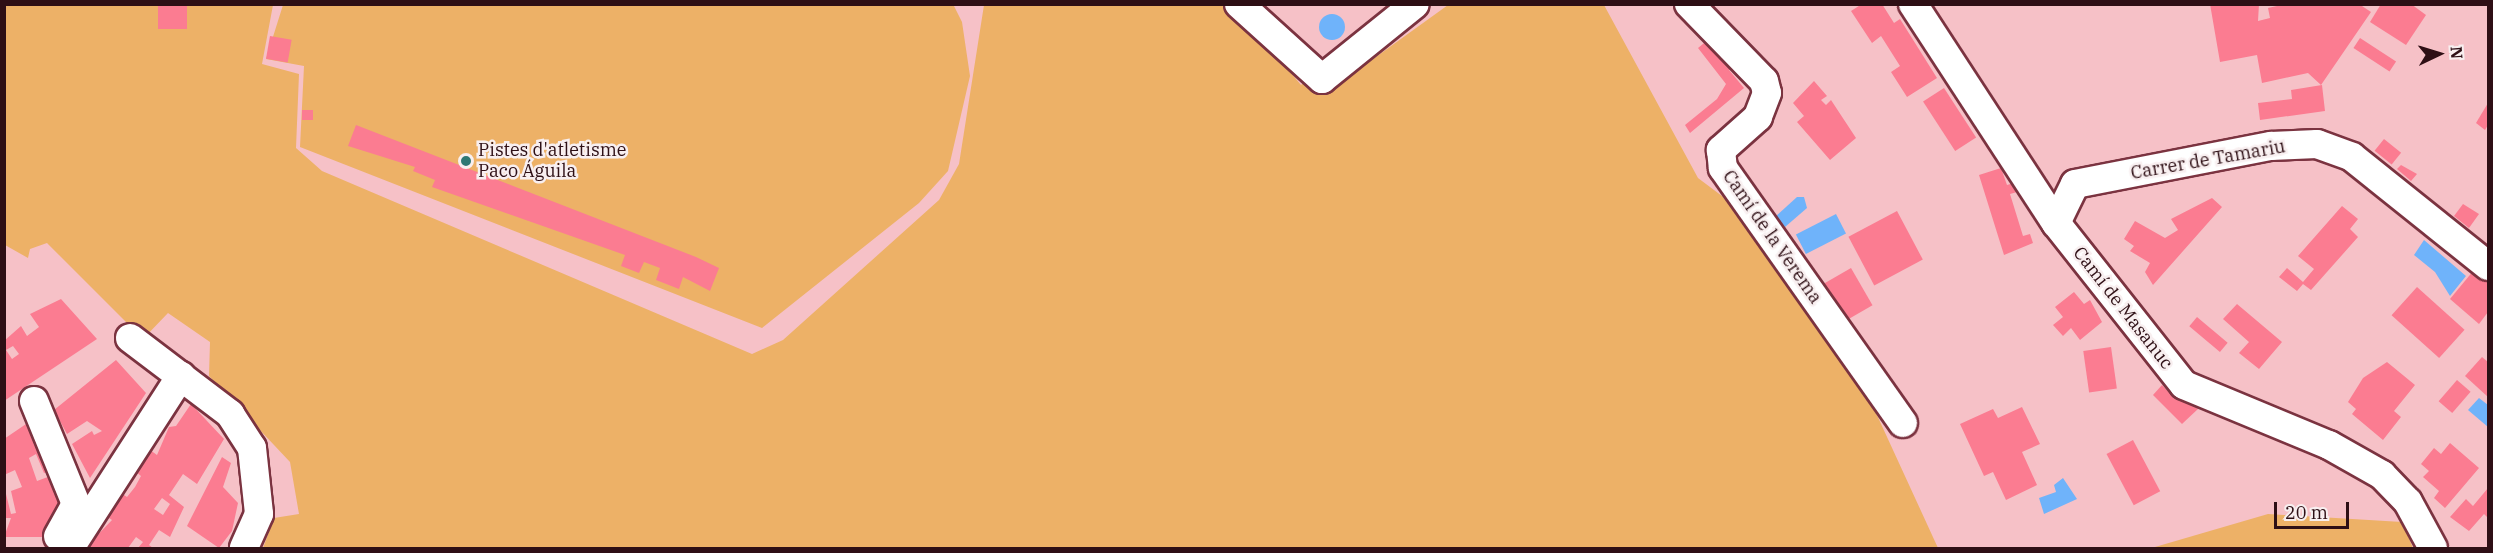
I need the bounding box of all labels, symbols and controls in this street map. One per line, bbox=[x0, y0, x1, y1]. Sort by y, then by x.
north arrow bbox=[2409, 24, 2469, 84]
text: N bbox=[2447, 46, 2467, 60]
street label: Carrer de Tamariu bbox=[2129, 136, 2287, 184]
place label: Pistes d'atletisme Paco Águila bbox=[478, 140, 626, 182]
marker: Pistes d'atletisme Paco Águila bbox=[459, 154, 473, 168]
street label: Camí de la Verema bbox=[1718, 166, 1826, 308]
street label: Camí de Masanuc bbox=[2069, 243, 2177, 373]
scale bar bbox=[2277, 490, 2352, 528]
text: 20 m bbox=[2285, 501, 2328, 524]

